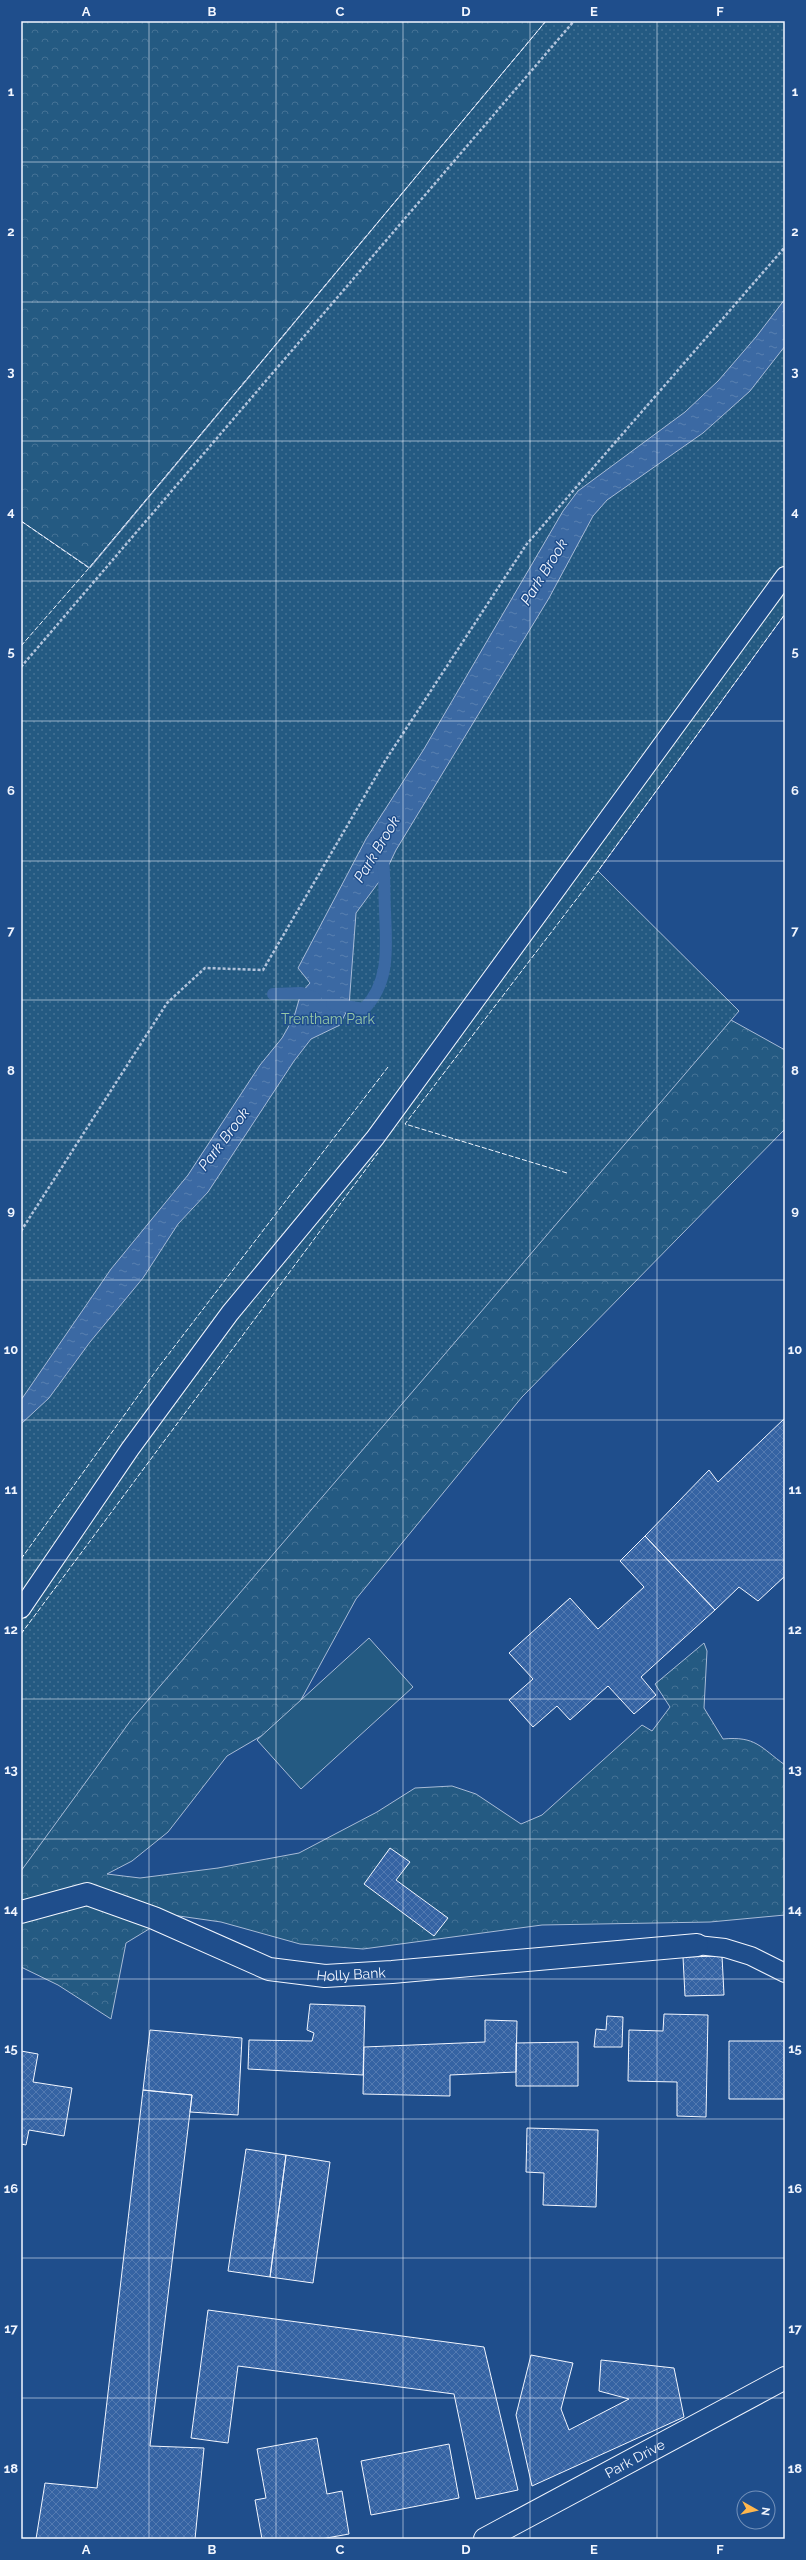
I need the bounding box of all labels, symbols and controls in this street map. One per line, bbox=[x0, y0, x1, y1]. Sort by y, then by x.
text: A bbox=[82, 4, 91, 19]
text: B bbox=[208, 4, 217, 19]
text: C bbox=[336, 4, 345, 19]
text: D bbox=[461, 4, 471, 19]
text: E bbox=[590, 4, 598, 19]
text: F bbox=[716, 4, 724, 19]
text: 1 bbox=[8, 84, 15, 99]
text: 1 bbox=[792, 84, 799, 99]
text: 2 bbox=[7, 224, 15, 239]
text: 2 bbox=[791, 224, 799, 239]
text: 3 bbox=[7, 364, 15, 379]
text: 3 bbox=[791, 364, 799, 379]
text: 4 bbox=[7, 504, 15, 519]
text: 4 bbox=[791, 504, 799, 519]
water label: Park Brook bbox=[517, 536, 571, 608]
text: 5 bbox=[7, 644, 15, 659]
text: 5 bbox=[791, 644, 799, 659]
text: 6 bbox=[7, 783, 15, 798]
text: 6 bbox=[791, 783, 799, 798]
water label: Park Brook bbox=[350, 812, 404, 886]
text: 7 bbox=[7, 923, 15, 938]
text: 7 bbox=[791, 923, 799, 938]
park label: Trentham Park bbox=[281, 1011, 375, 1027]
text: 8 bbox=[7, 1063, 15, 1078]
text: 8 bbox=[791, 1063, 799, 1078]
water label: Park Brook bbox=[194, 1104, 254, 1174]
text: 9 bbox=[7, 1203, 15, 1218]
text: 9 bbox=[791, 1203, 799, 1218]
text: 10 bbox=[4, 1342, 18, 1357]
text: 10 bbox=[788, 1342, 802, 1357]
text: 11 bbox=[5, 1482, 18, 1497]
text: 11 bbox=[789, 1482, 802, 1497]
text: 12 bbox=[4, 1622, 18, 1637]
text: 12 bbox=[788, 1622, 802, 1637]
text: 13 bbox=[4, 1762, 18, 1777]
text: 13 bbox=[788, 1762, 802, 1777]
text: 14 bbox=[4, 1902, 18, 1917]
text: 14 bbox=[788, 1902, 802, 1917]
street label: Holly Bank bbox=[316, 1964, 387, 1984]
text: 15 bbox=[4, 2041, 18, 2056]
text: 15 bbox=[788, 2041, 802, 2056]
text: 16 bbox=[4, 2181, 18, 2196]
text: 16 bbox=[788, 2181, 802, 2196]
text: 17 bbox=[4, 2321, 19, 2336]
text: 17 bbox=[788, 2321, 803, 2336]
street label: Park Drive bbox=[602, 2436, 667, 2481]
text: 18 bbox=[4, 2461, 18, 2476]
text: 18 bbox=[788, 2461, 802, 2476]
north arrow bbox=[736, 2490, 776, 2530]
text: N bbox=[758, 2506, 772, 2516]
text: A bbox=[82, 2542, 91, 2557]
text: B bbox=[208, 2542, 217, 2557]
text: C bbox=[336, 2542, 345, 2557]
text: D bbox=[461, 2542, 471, 2557]
text: E bbox=[590, 2542, 598, 2557]
text: F bbox=[716, 2542, 724, 2557]

